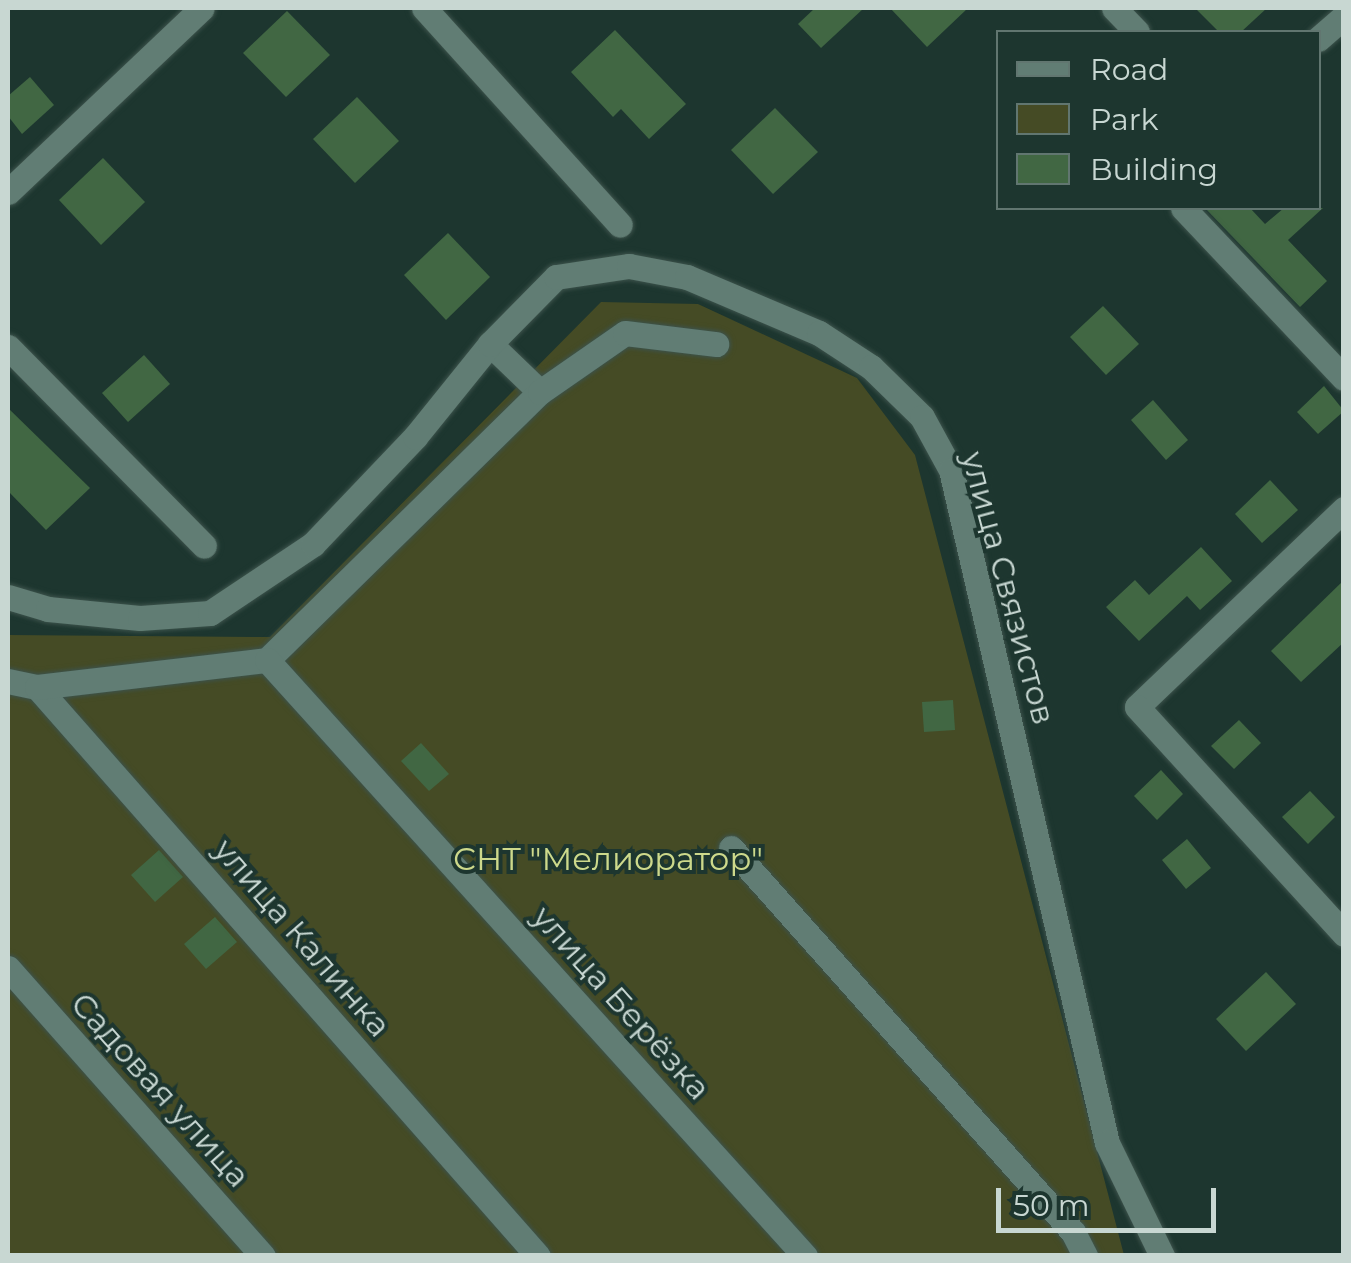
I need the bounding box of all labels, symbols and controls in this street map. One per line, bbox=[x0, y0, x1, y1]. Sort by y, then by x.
legend bbox=[996, 30, 1321, 210]
text: Road bbox=[1090, 51, 1168, 88]
text: Park bbox=[1090, 101, 1159, 138]
text: Building bbox=[1090, 151, 1218, 188]
street label: улица Связистов bbox=[953, 447, 1063, 729]
street label: улица Калинка bbox=[206, 831, 398, 1045]
park label: СНТ "Мелиоратор" bbox=[453, 840, 763, 878]
street label: улица Берёзка bbox=[524, 898, 718, 1108]
street label: Садовая улица bbox=[63, 985, 257, 1195]
scale bar bbox=[1001, 1168, 1221, 1230]
text: 50 m bbox=[1013, 1187, 1090, 1224]

